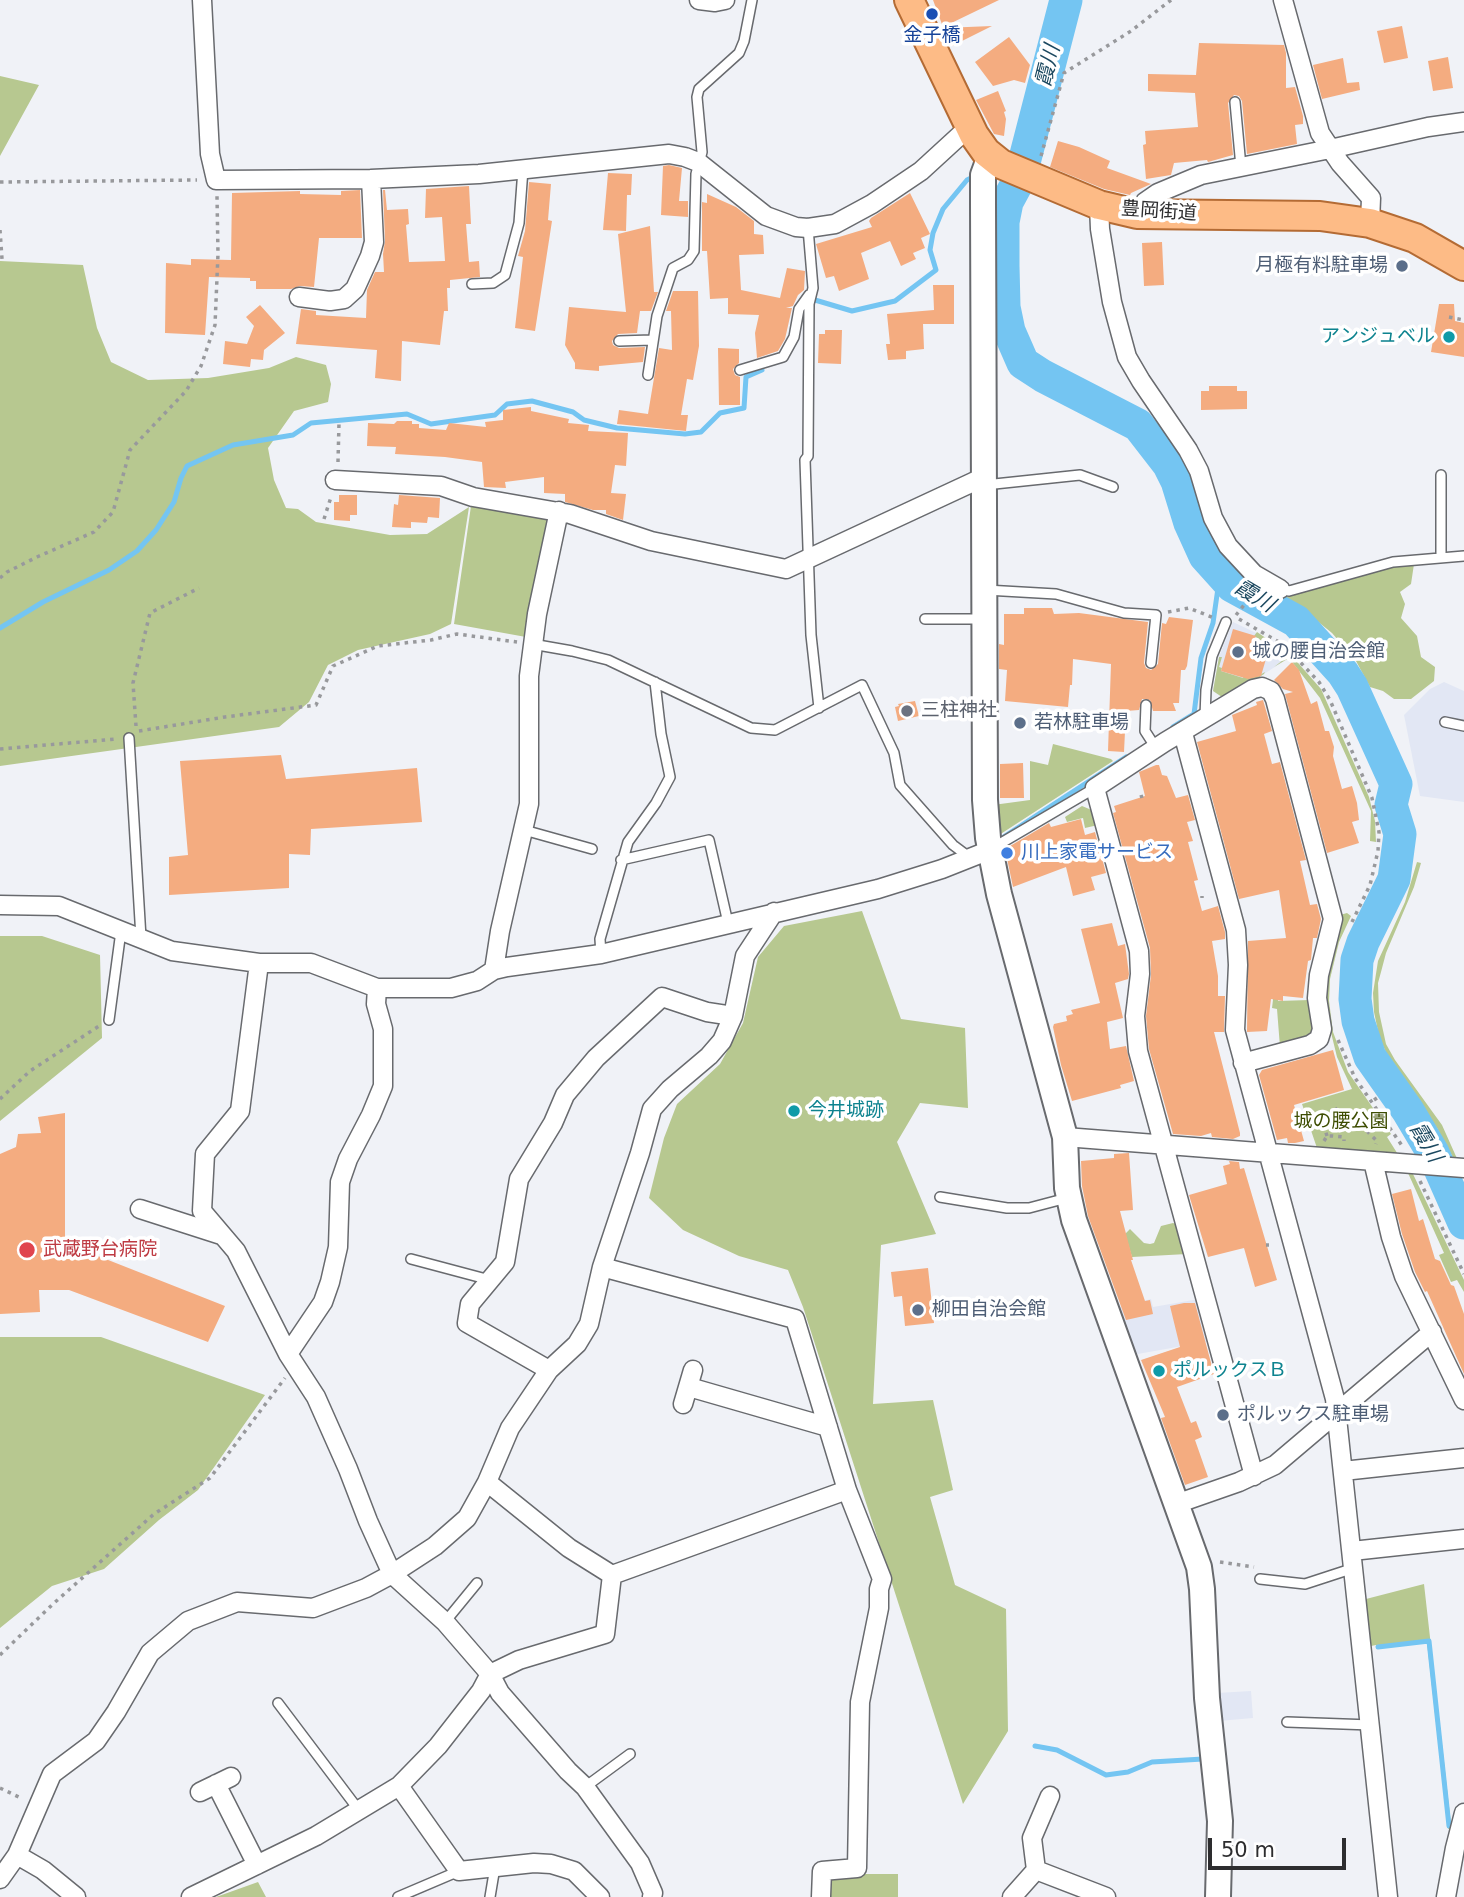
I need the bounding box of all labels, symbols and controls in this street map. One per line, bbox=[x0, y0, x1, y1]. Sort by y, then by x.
marker: 金子橋 bbox=[924, 6, 940, 22]
place label: 金子橋 bbox=[904, 25, 960, 47]
water label: 霞川 bbox=[1032, 43, 1066, 89]
street label: 豊岡街道 bbox=[1120, 198, 1198, 226]
place label: 月極有料駐車場 bbox=[1255, 255, 1388, 277]
marker: 月極有料駐車場 bbox=[1394, 258, 1410, 274]
place label: アンジュベル bbox=[1321, 326, 1435, 348]
marker: アンジュベル bbox=[1441, 329, 1457, 345]
water label: 霞川 bbox=[1230, 575, 1278, 619]
place label: 城の腰自治会館 bbox=[1252, 641, 1385, 663]
marker: 城の腰自治会館 bbox=[1230, 644, 1246, 660]
place label: 三柱神社 bbox=[921, 700, 997, 722]
marker: 三柱神社 bbox=[899, 703, 915, 719]
place label: 若林駐車場 bbox=[1034, 712, 1129, 734]
marker: 若林駐車場 bbox=[1012, 715, 1028, 731]
place label: 川上家電サービス bbox=[1021, 842, 1173, 864]
marker: 川上家電サービス bbox=[999, 845, 1015, 861]
place label: 今井城跡 bbox=[808, 1100, 884, 1122]
marker: 今井城跡 bbox=[786, 1103, 802, 1119]
park label: 城の腰公園 bbox=[1294, 1111, 1388, 1133]
water label: 霞川 bbox=[1403, 1119, 1447, 1167]
place label: 武蔵野台病院 bbox=[43, 1239, 157, 1261]
marker: 武蔵野台病院 bbox=[17, 1240, 37, 1260]
place label: 柳田自治会館 bbox=[932, 1299, 1046, 1321]
marker: 柳田自治会館 bbox=[910, 1302, 926, 1318]
place label: ポルックスＢ bbox=[1173, 1360, 1287, 1382]
marker: ポルックスＢ bbox=[1151, 1363, 1167, 1379]
place label: ポルックス駐車場 bbox=[1237, 1404, 1389, 1426]
marker: ポルックス駐車場 bbox=[1215, 1407, 1231, 1423]
scale bar bbox=[1212, 1824, 1350, 1868]
text: 50 m bbox=[1221, 1838, 1275, 1862]

